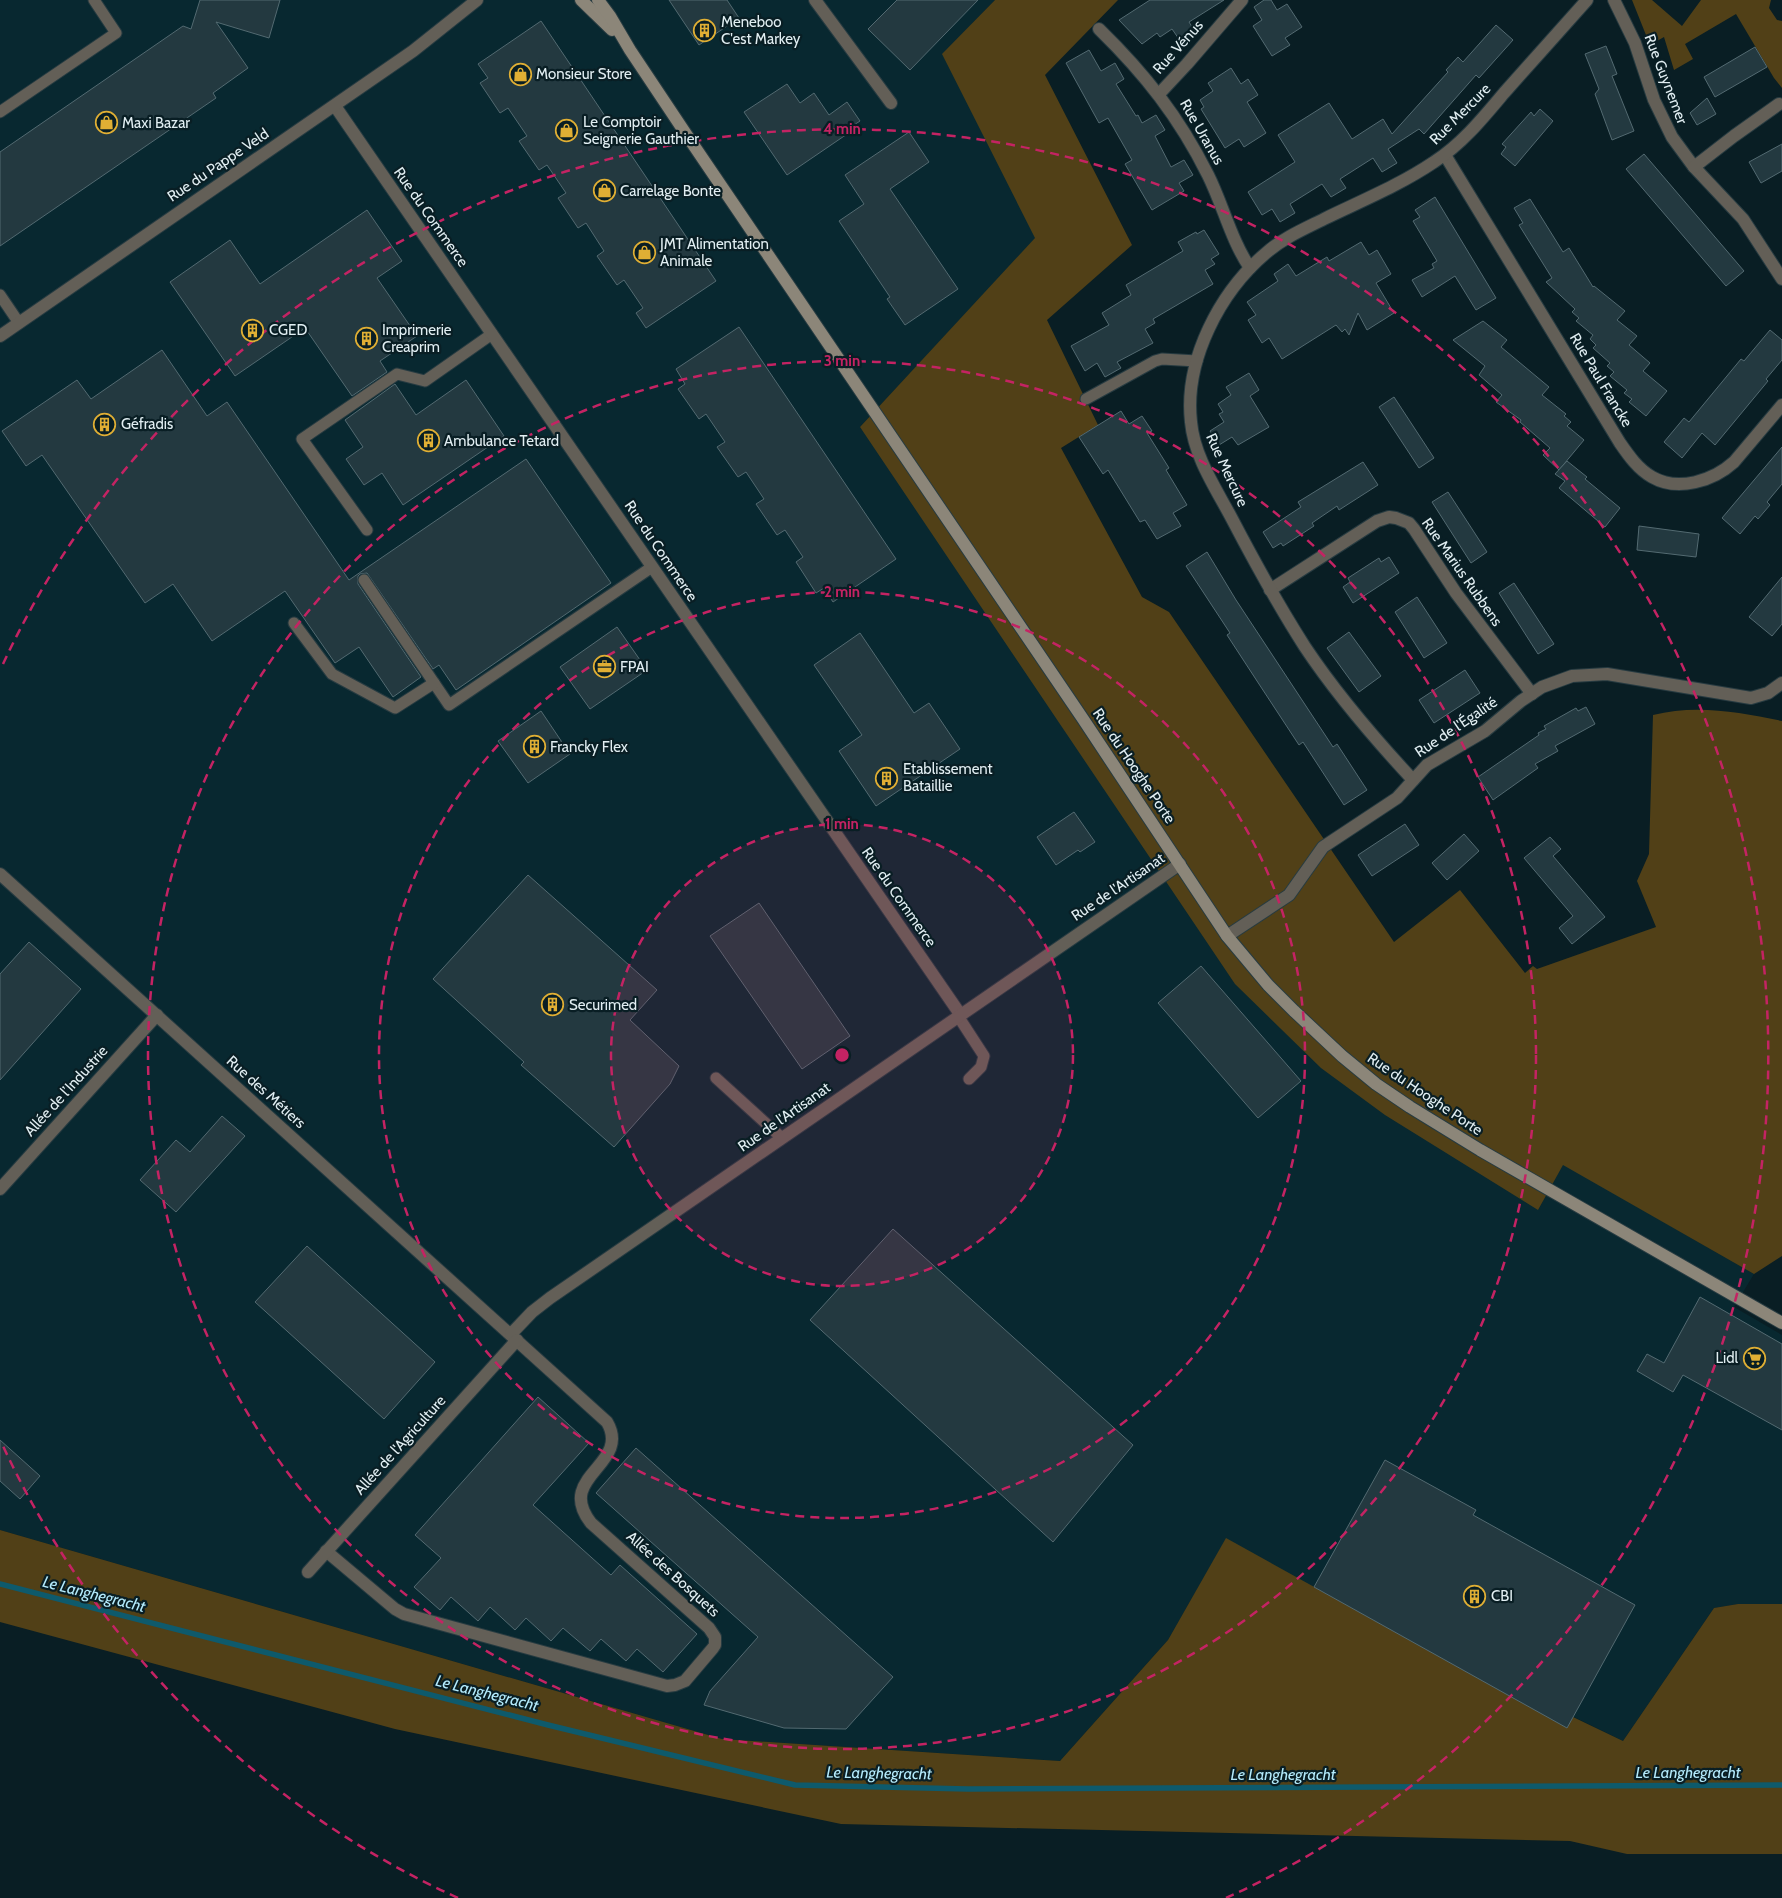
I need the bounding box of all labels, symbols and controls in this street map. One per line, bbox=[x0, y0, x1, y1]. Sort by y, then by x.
place label: Meneboo C'est Markey bbox=[721, 13, 801, 48]
street label: Rue Vénus bbox=[1149, 16, 1207, 78]
building icon: Meneboo C'est Markey bbox=[693, 19, 717, 43]
street label: Rue Guynemer bbox=[1641, 32, 1691, 127]
shop icon: Monsieur Store bbox=[508, 62, 532, 86]
place label: Monsieur Store bbox=[536, 65, 632, 83]
street label: Rue Mercure bbox=[1426, 80, 1494, 148]
street label: Rue Uranus bbox=[1176, 96, 1228, 168]
shop icon: Maxi Bazar bbox=[94, 111, 118, 135]
place label: Le Comptoir Seignerie Gauthier bbox=[583, 113, 699, 148]
place label: Maxi Bazar bbox=[122, 114, 190, 132]
shop icon: Le Comptoir Seignerie Gauthier bbox=[555, 119, 579, 143]
text: 4 min bbox=[823, 120, 861, 138]
street label: Rue du Pappe Veld bbox=[164, 124, 272, 206]
street label: Rue du Commerce bbox=[390, 164, 472, 271]
shop icon: Carrelage Bonte bbox=[592, 179, 616, 203]
place label: Carrelage Bonte bbox=[620, 182, 721, 200]
place label: JMT Alimentation Animale bbox=[659, 235, 769, 270]
shop icon: JMT Alimentation Animale bbox=[632, 241, 656, 265]
building icon: CGED bbox=[241, 318, 265, 342]
place label: CGED bbox=[269, 321, 307, 339]
place label: Imprimerie Creaprim bbox=[382, 321, 452, 356]
building icon: Imprimerie Creaprim bbox=[354, 327, 378, 351]
street label: Rue Paul Francke bbox=[1566, 330, 1636, 431]
text: 3 min bbox=[824, 352, 860, 370]
building icon: Géfradis bbox=[93, 412, 117, 436]
place label: Géfradis bbox=[121, 415, 173, 433]
building icon: Ambulance Tetard bbox=[416, 429, 440, 453]
street label: Rue Mercure bbox=[1202, 430, 1252, 510]
place label: Ambulance Tetard bbox=[444, 432, 559, 450]
street label: Rue du Commerce bbox=[621, 497, 702, 605]
street label: Rue Marius Rubbens bbox=[1418, 514, 1506, 630]
text: 2 min bbox=[824, 583, 860, 601]
office icon: FPAI bbox=[592, 655, 616, 679]
place label: FPAI bbox=[620, 658, 649, 676]
street label: Rue de l'Égalité bbox=[1411, 692, 1501, 761]
street label: Rue du Hooghe Porte bbox=[1089, 705, 1179, 827]
building icon: Francky Flex bbox=[522, 735, 546, 759]
place label: Francky Flex bbox=[550, 738, 628, 756]
place label: Etablissement Bataillie bbox=[903, 760, 993, 795]
building icon: Etablissement Bataillie bbox=[875, 766, 899, 790]
text: 1 min bbox=[825, 815, 859, 833]
street label: Rue du Commerce bbox=[858, 844, 940, 951]
street label: Rue de l'Artisanat bbox=[1068, 849, 1168, 925]
building icon: Securimed bbox=[541, 993, 565, 1017]
place label: Securimed bbox=[569, 996, 637, 1014]
street label: Allée de l’Industrie bbox=[21, 1042, 112, 1140]
centre of rings bbox=[833, 1046, 851, 1064]
street label: Rue du Hooghe Porte bbox=[1364, 1049, 1486, 1139]
street label: Rue des Métiers bbox=[223, 1052, 309, 1132]
street label: Rue de l'Artisanat bbox=[734, 1078, 834, 1156]
supermarket icon: Lidl bbox=[1742, 1346, 1766, 1370]
place label: Lidl bbox=[1715, 1349, 1738, 1367]
street label: Allée de l'Agriculture bbox=[351, 1391, 450, 1498]
street label: Allée des Bosquets bbox=[623, 1527, 723, 1621]
water label: Le Langhegracht bbox=[41, 1572, 148, 1616]
building icon: CBI bbox=[1463, 1584, 1487, 1608]
place label: CBI bbox=[1491, 1587, 1513, 1605]
water label: Le Langhegracht bbox=[434, 1671, 541, 1715]
water label: Le Langhegracht bbox=[826, 1763, 933, 1783]
water label: Le Langhegracht bbox=[1635, 1763, 1742, 1782]
water label: Le Langhegracht bbox=[1230, 1765, 1337, 1784]

